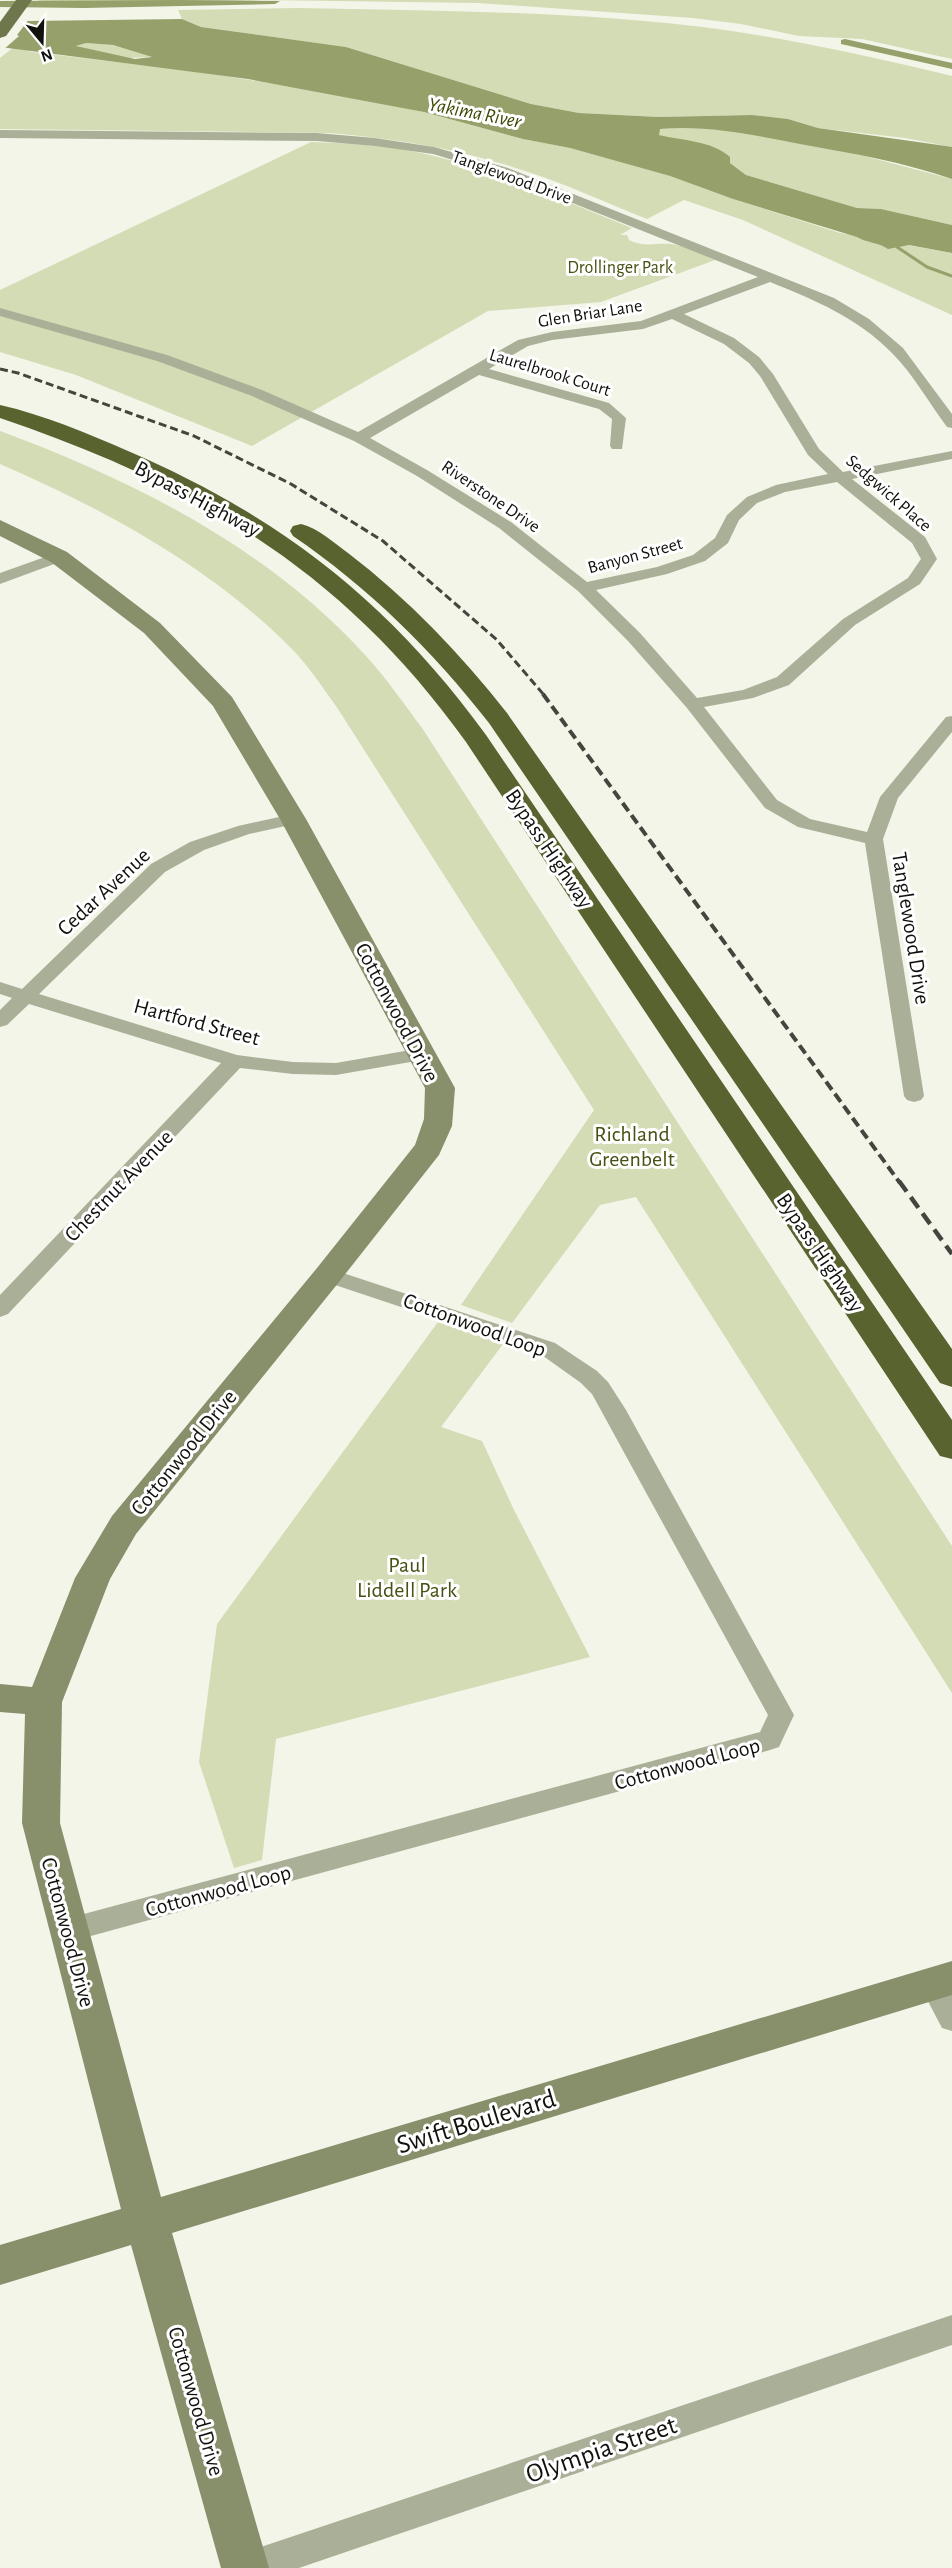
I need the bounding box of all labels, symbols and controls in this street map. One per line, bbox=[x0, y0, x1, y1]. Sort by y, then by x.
north arrow bbox=[12, 12, 72, 72]
text: N bbox=[39, 46, 54, 65]
water label: Yakima River bbox=[427, 94, 523, 132]
street label: Tanglewood Drive bbox=[449, 148, 574, 208]
park label: Drollinger Park bbox=[567, 259, 674, 277]
street label: Glen Briar Lane bbox=[537, 297, 644, 331]
street label: Laurelbrook Court bbox=[487, 346, 613, 400]
street label: Sedgwick Place bbox=[842, 452, 934, 535]
street label: Bypass Highway bbox=[131, 457, 264, 541]
street label: Riverstone Drive bbox=[438, 457, 543, 536]
street label: Banyon Street bbox=[586, 535, 685, 577]
street label: Bypass Highway bbox=[501, 785, 597, 913]
street label: Cedar Avenue bbox=[53, 844, 154, 940]
street label: Tanglewood Drive bbox=[888, 850, 934, 1006]
street label: Cottonwood Drive bbox=[351, 939, 443, 1086]
street label: Hartford Street bbox=[131, 995, 262, 1049]
park label: Richland Greenbelt bbox=[589, 1123, 675, 1170]
street label: Chestnut Avenue bbox=[60, 1126, 177, 1246]
street label: Bypass Highway bbox=[772, 1189, 868, 1317]
street label: Cottonwood Loop bbox=[400, 1289, 549, 1361]
street label: Cottonwood Drive bbox=[127, 1386, 241, 1519]
park label: Paul Liddell Park bbox=[357, 1554, 457, 1601]
street label: Cottonwood Loop bbox=[612, 1734, 762, 1794]
street label: Cottonwood Drive bbox=[37, 1855, 99, 2009]
street label: Cottonwood Loop bbox=[143, 1861, 293, 1921]
street label: Swift Boulevard bbox=[393, 2084, 559, 2158]
street label: Cottonwood Drive bbox=[164, 2324, 228, 2478]
street label: Olympia Street bbox=[522, 2411, 681, 2489]

